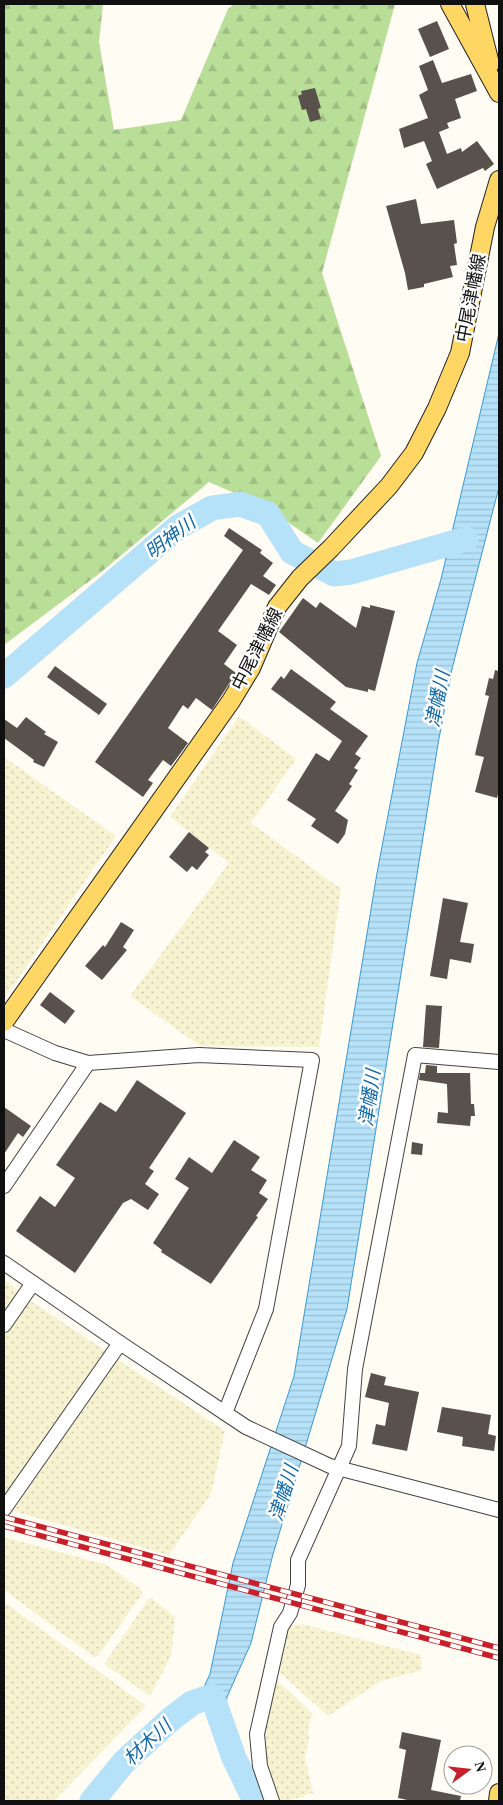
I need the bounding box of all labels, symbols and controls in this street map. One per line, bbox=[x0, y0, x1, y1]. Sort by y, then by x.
street label: 中尾津幡線 bbox=[453, 252, 489, 344]
water label: 明神川 bbox=[141, 511, 201, 563]
street label: 中尾津幡線 bbox=[228, 604, 286, 694]
water label: 津幡川 bbox=[422, 667, 454, 729]
water label: 津幡川 bbox=[355, 1066, 384, 1128]
water label: 津幡川 bbox=[265, 1461, 302, 1523]
water label: 材木川 bbox=[119, 1714, 177, 1769]
north arrow bbox=[443, 1745, 493, 1795]
text: N bbox=[472, 1760, 489, 1774]

